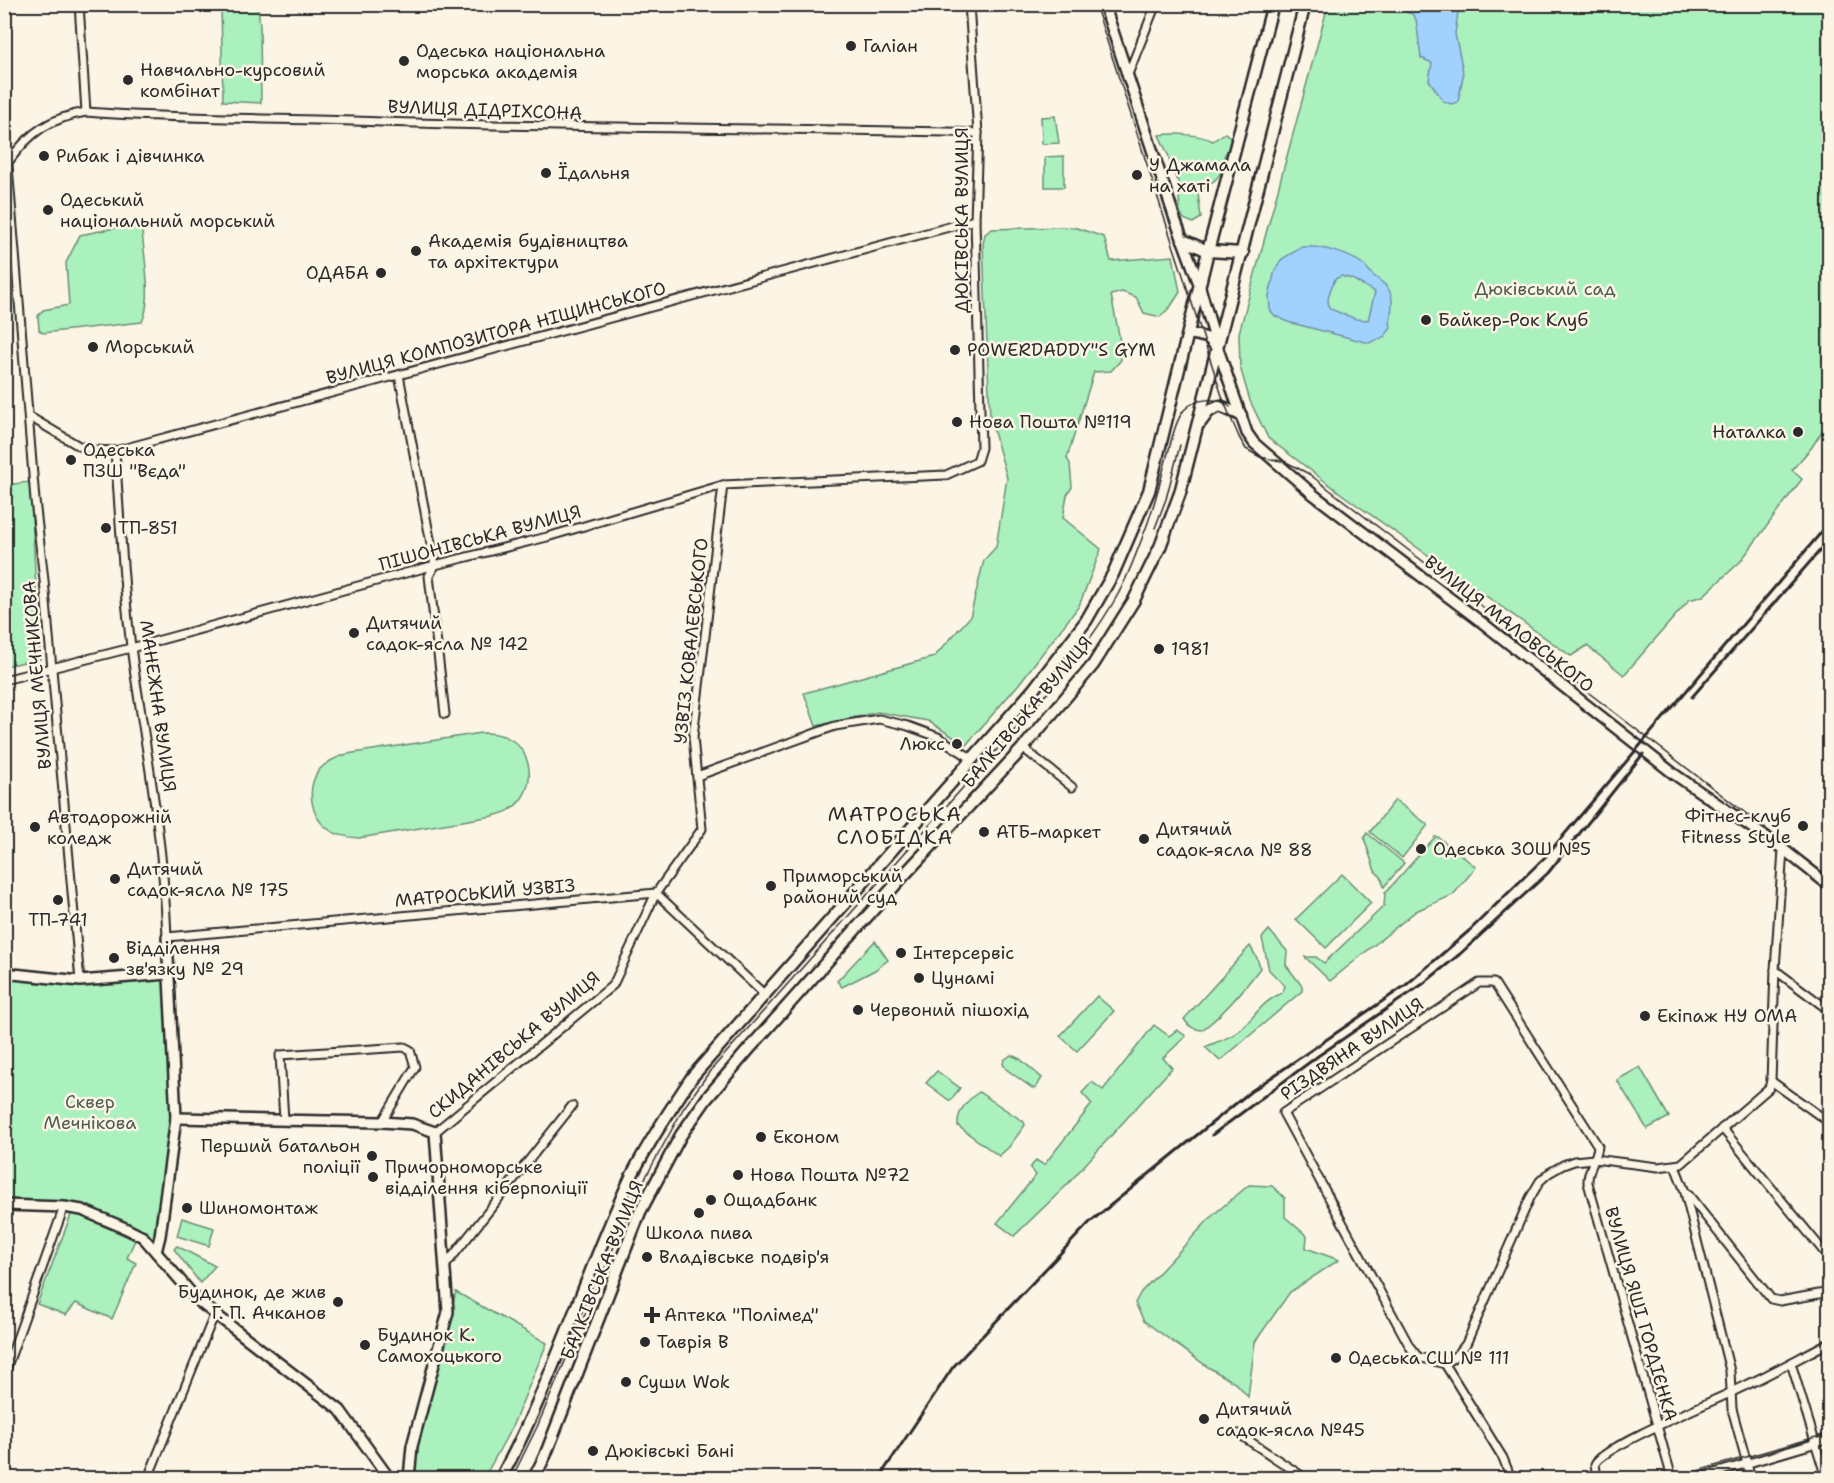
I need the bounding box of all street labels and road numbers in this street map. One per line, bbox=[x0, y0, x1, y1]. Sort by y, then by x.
street label: ВУЛИЦЯ ДІДРІХСОНА bbox=[387, 95, 583, 125]
street label: ДЮКІВСЬКА ВУЛИЦЯ bbox=[950, 127, 974, 313]
street label: ВУЛИЦЯ КОМПОЗИТОРА НІЩИНСЬКОГО bbox=[323, 276, 669, 390]
street label: ПІШОНІВСЬКА ВУЛИЦЯ bbox=[376, 499, 584, 577]
street label: УЗВІЗ КОВАЛЕВСЬКОГО bbox=[668, 537, 714, 745]
street label: ВУЛИЦЯ МАЛОВСЬКОГО bbox=[1419, 550, 1599, 698]
street label: ВУЛИЦЯ МЕЧНИКОВА bbox=[17, 580, 57, 770]
street label: МАНЕЖНА ВУЛИЦЯ bbox=[134, 618, 182, 794]
street label: БАЛКІВСЬКА ВУЛИЦЯ bbox=[956, 631, 1098, 793]
street label: МАТРОСЬКИЙ УЗВІЗ bbox=[394, 873, 576, 913]
street label: СКИДАНІВСЬКА ВУЛИЦЯ bbox=[423, 966, 605, 1124]
street label: РІЗДВЯНА ВУЛИЦЯ bbox=[1276, 992, 1428, 1106]
street label: БАЛКІВСЬКА ВУЛИЦЯ bbox=[555, 1177, 649, 1363]
street label: ВУЛИЦЯ ЯШІ ГОРДІЄНКА bbox=[1599, 1204, 1683, 1424]

